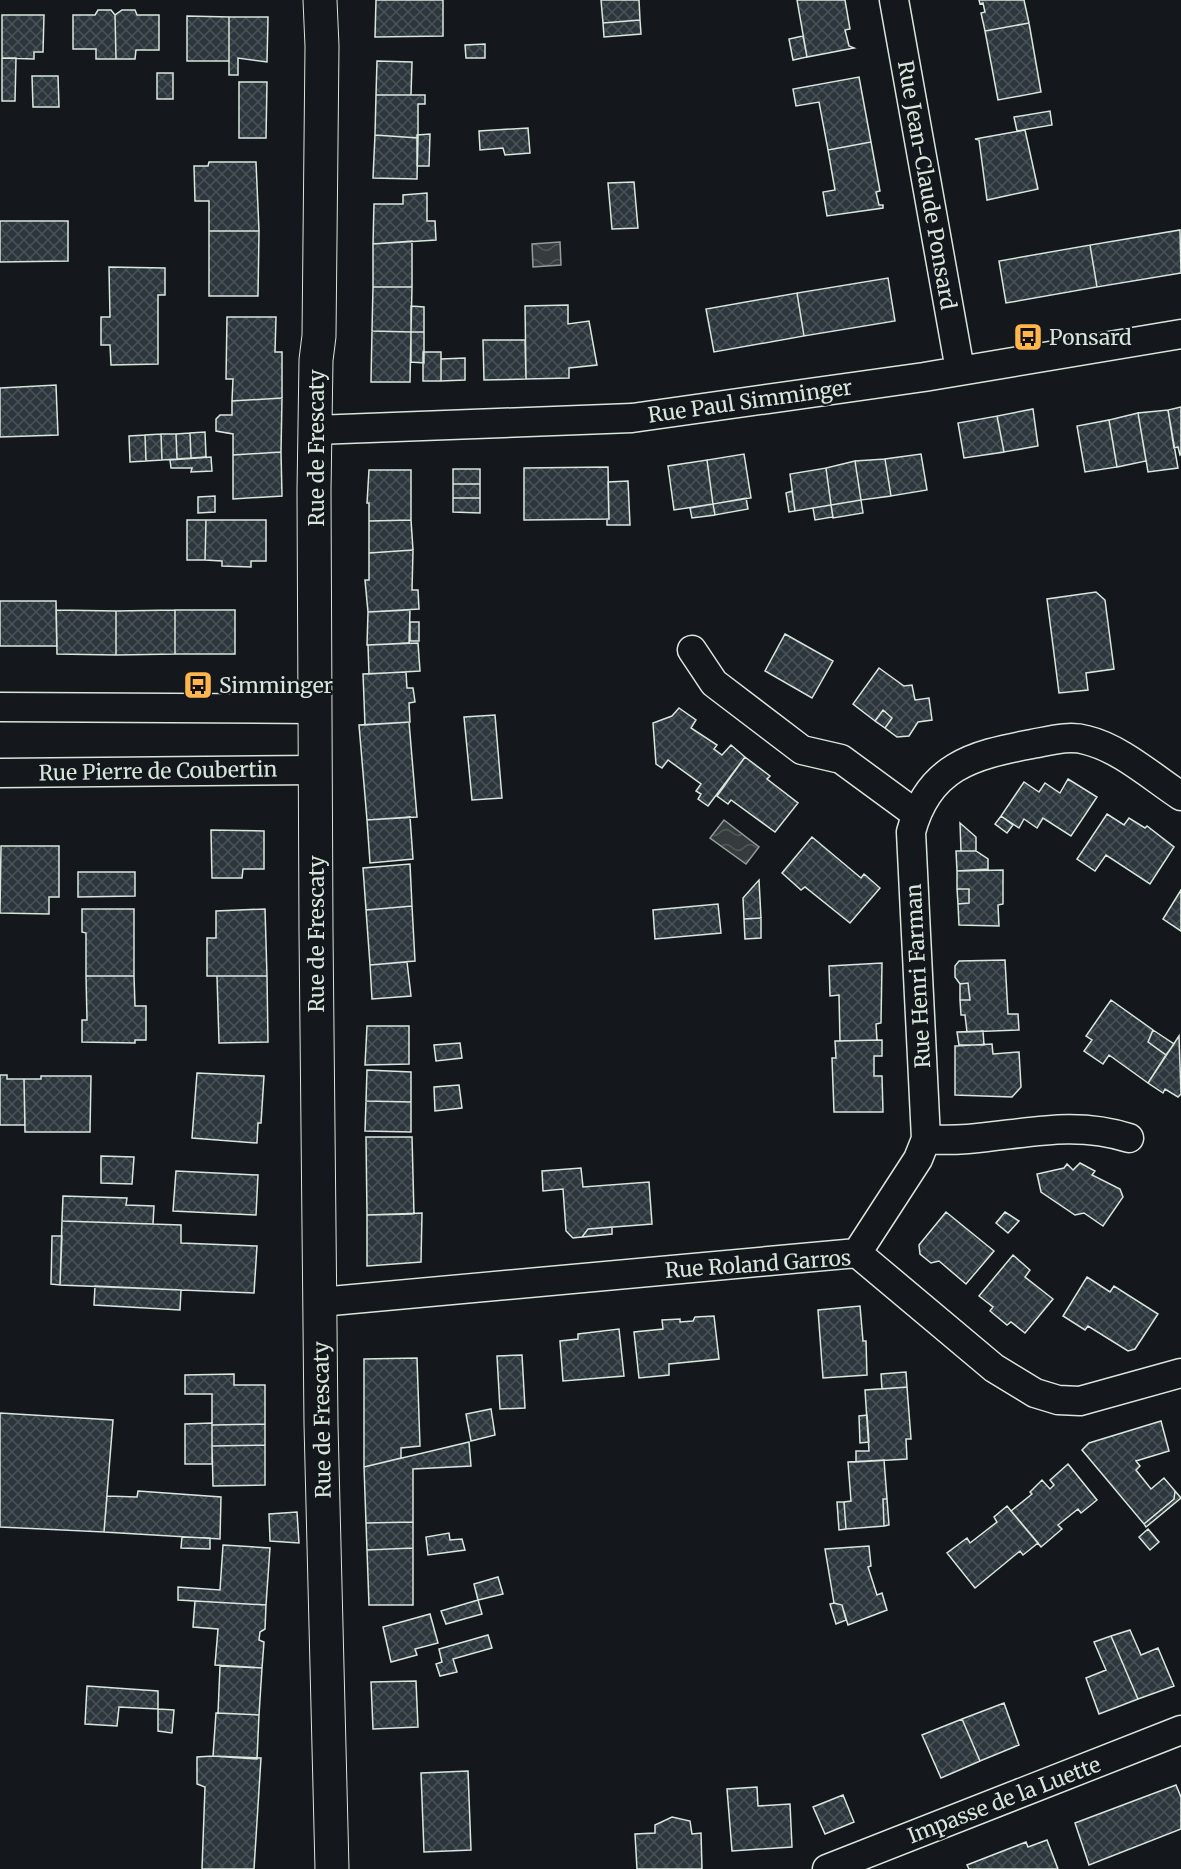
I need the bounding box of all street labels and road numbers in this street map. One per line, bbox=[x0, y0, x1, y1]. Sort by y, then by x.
street label: Rue Jean-Claude Ponsard bbox=[892, 58, 962, 312]
street label: Rue de Frescaty bbox=[303, 369, 330, 527]
street label: Rue Paul Simminger bbox=[646, 373, 854, 429]
street label: Rue Pierre de Coubertin bbox=[38, 755, 278, 787]
street label: Rue de Frescaty bbox=[303, 855, 330, 1013]
street label: Rue Henri Farman bbox=[900, 883, 936, 1069]
street label: Rue Roland Garros bbox=[664, 1244, 852, 1284]
street label: Rue de Frescaty bbox=[307, 1341, 337, 1499]
street label: Impasse de la Luette bbox=[904, 1751, 1104, 1849]

